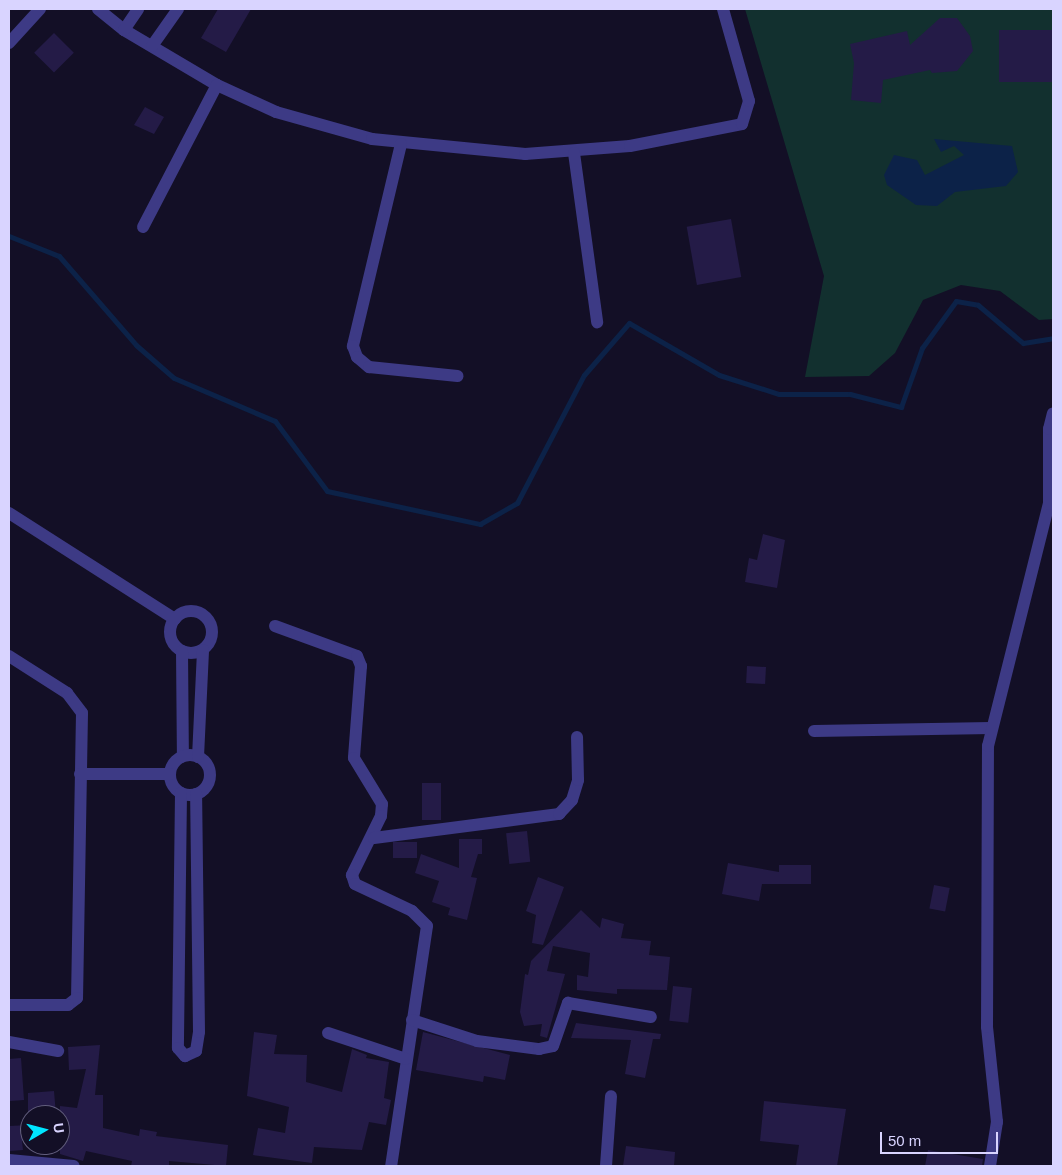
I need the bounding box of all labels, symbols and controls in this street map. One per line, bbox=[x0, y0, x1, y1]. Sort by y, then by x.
north arrow bbox=[20, 1105, 70, 1155]
text: U bbox=[50, 1122, 67, 1134]
scale bar bbox=[882, 1122, 1000, 1154]
text: 50 m bbox=[888, 1132, 921, 1149]

